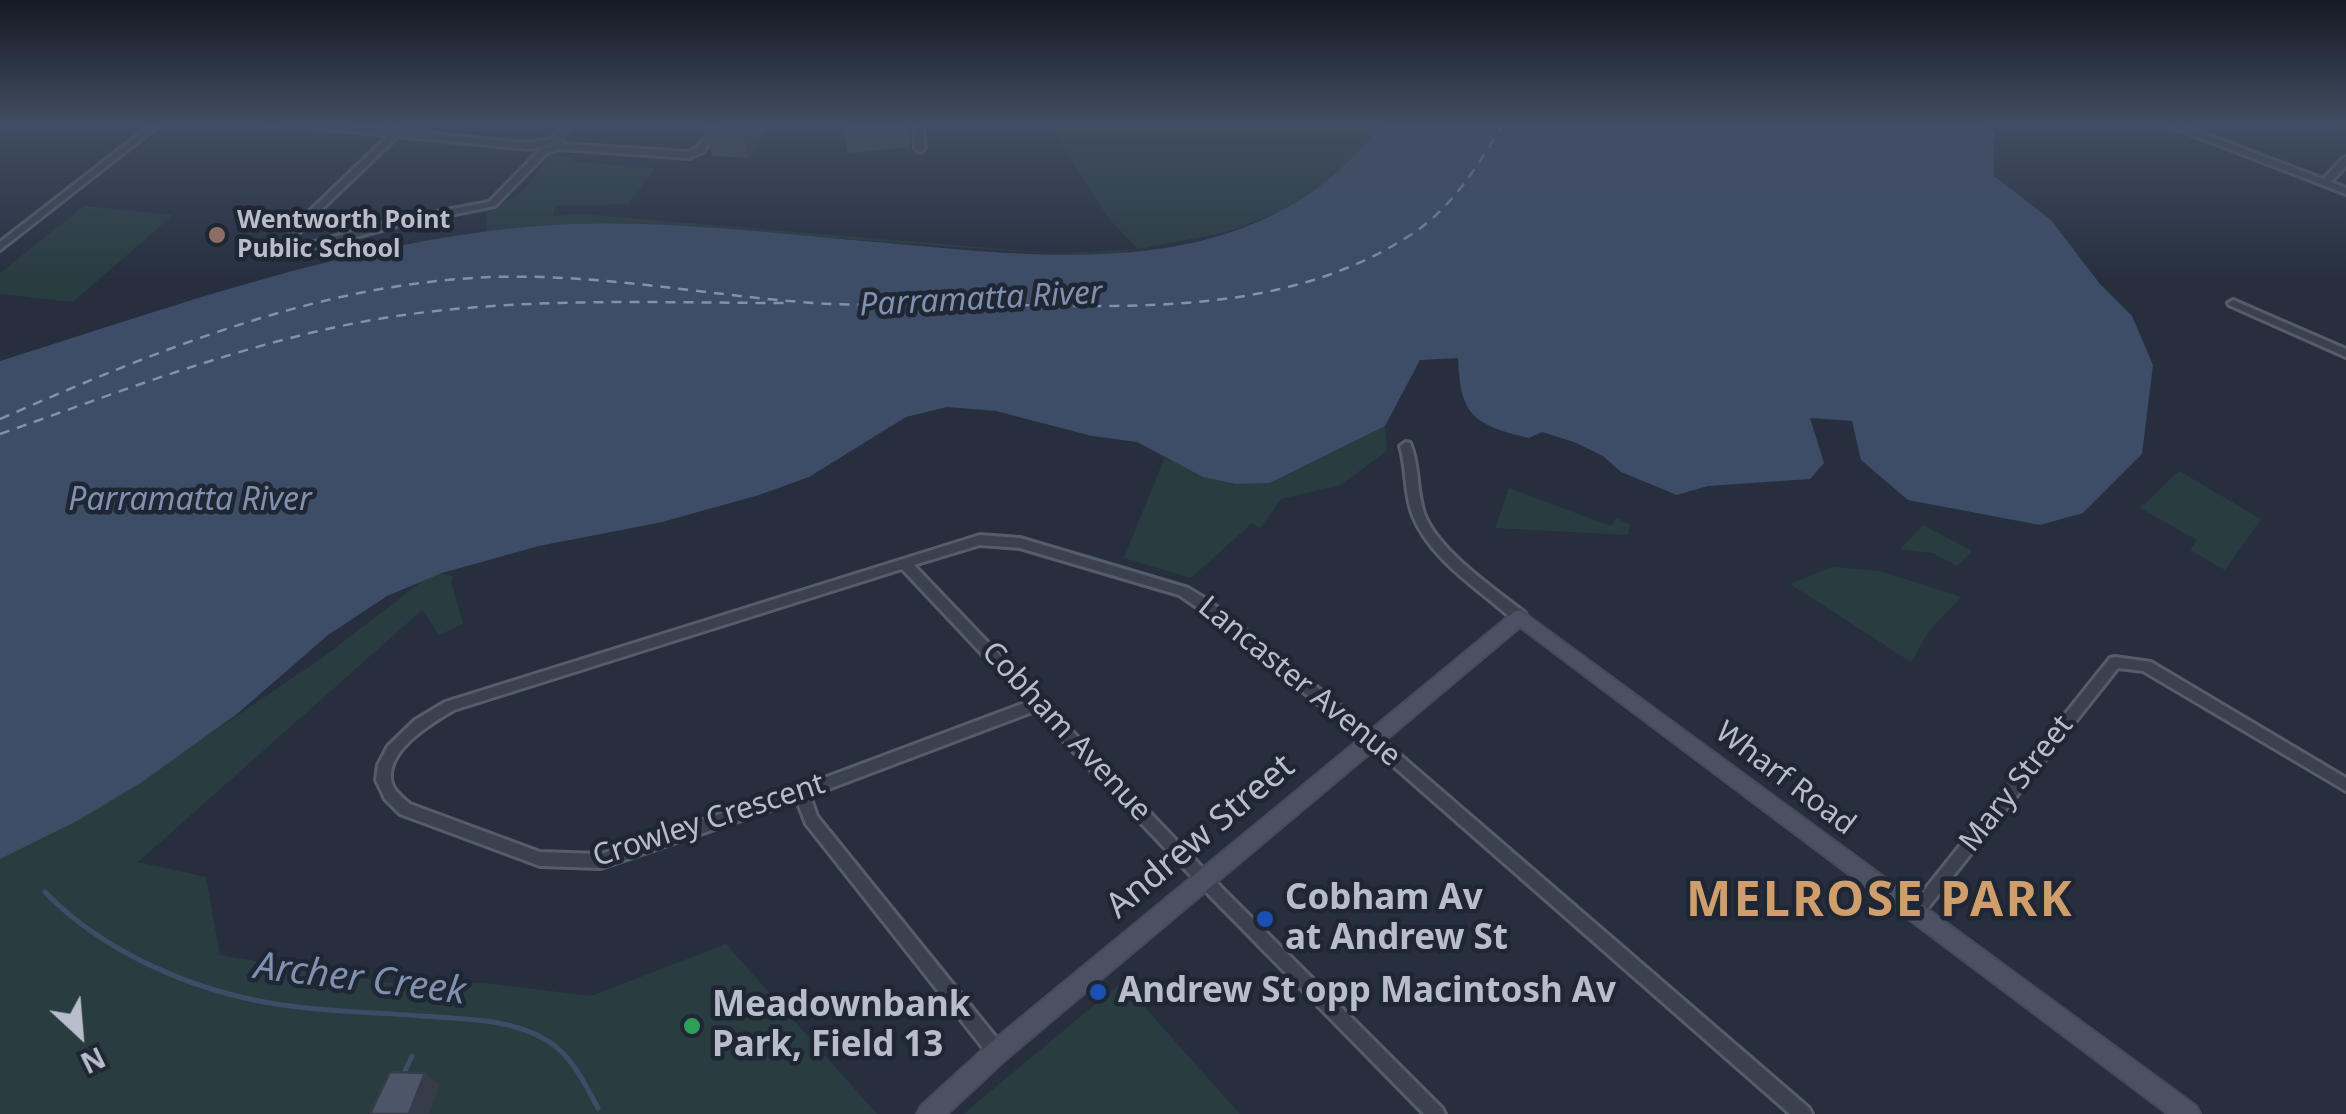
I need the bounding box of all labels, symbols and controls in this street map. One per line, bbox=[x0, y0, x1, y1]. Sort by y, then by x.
place label: Wentworth Point Public School bbox=[237, 206, 450, 265]
marker: Wentworth Point Public School bbox=[206, 224, 228, 246]
water label: Parramatta River bbox=[858, 274, 1104, 326]
water label: Parramatta River bbox=[68, 482, 312, 520]
street label: Lancaster Avenue bbox=[1191, 589, 1407, 775]
street label: Cobham Avenue bbox=[974, 635, 1158, 829]
street label: Mary Street bbox=[1953, 709, 2081, 859]
street label: Wharf Road bbox=[1708, 715, 1862, 843]
street label: Andrew Street bbox=[1098, 746, 1304, 928]
street label: Crowley Crescent bbox=[588, 767, 830, 875]
district label: MELROSE PARK bbox=[1686, 873, 2074, 931]
place label: Cobham Av at Andrew St bbox=[1285, 878, 1508, 960]
marker: Cobham Av at Andrew St bbox=[1254, 908, 1276, 930]
water label: Archer Creek bbox=[252, 944, 468, 1016]
place label: Andrew St opp Macintosh Av bbox=[1118, 971, 1616, 1013]
marker: Andrew St opp Macintosh Av bbox=[1087, 981, 1109, 1003]
north arrow bbox=[30, 984, 130, 1084]
place label: Meadownbank Park, Field 13 bbox=[712, 985, 970, 1067]
marker: Meadownbank Park, Field 13 bbox=[681, 1015, 703, 1037]
text: N bbox=[75, 1039, 112, 1083]

